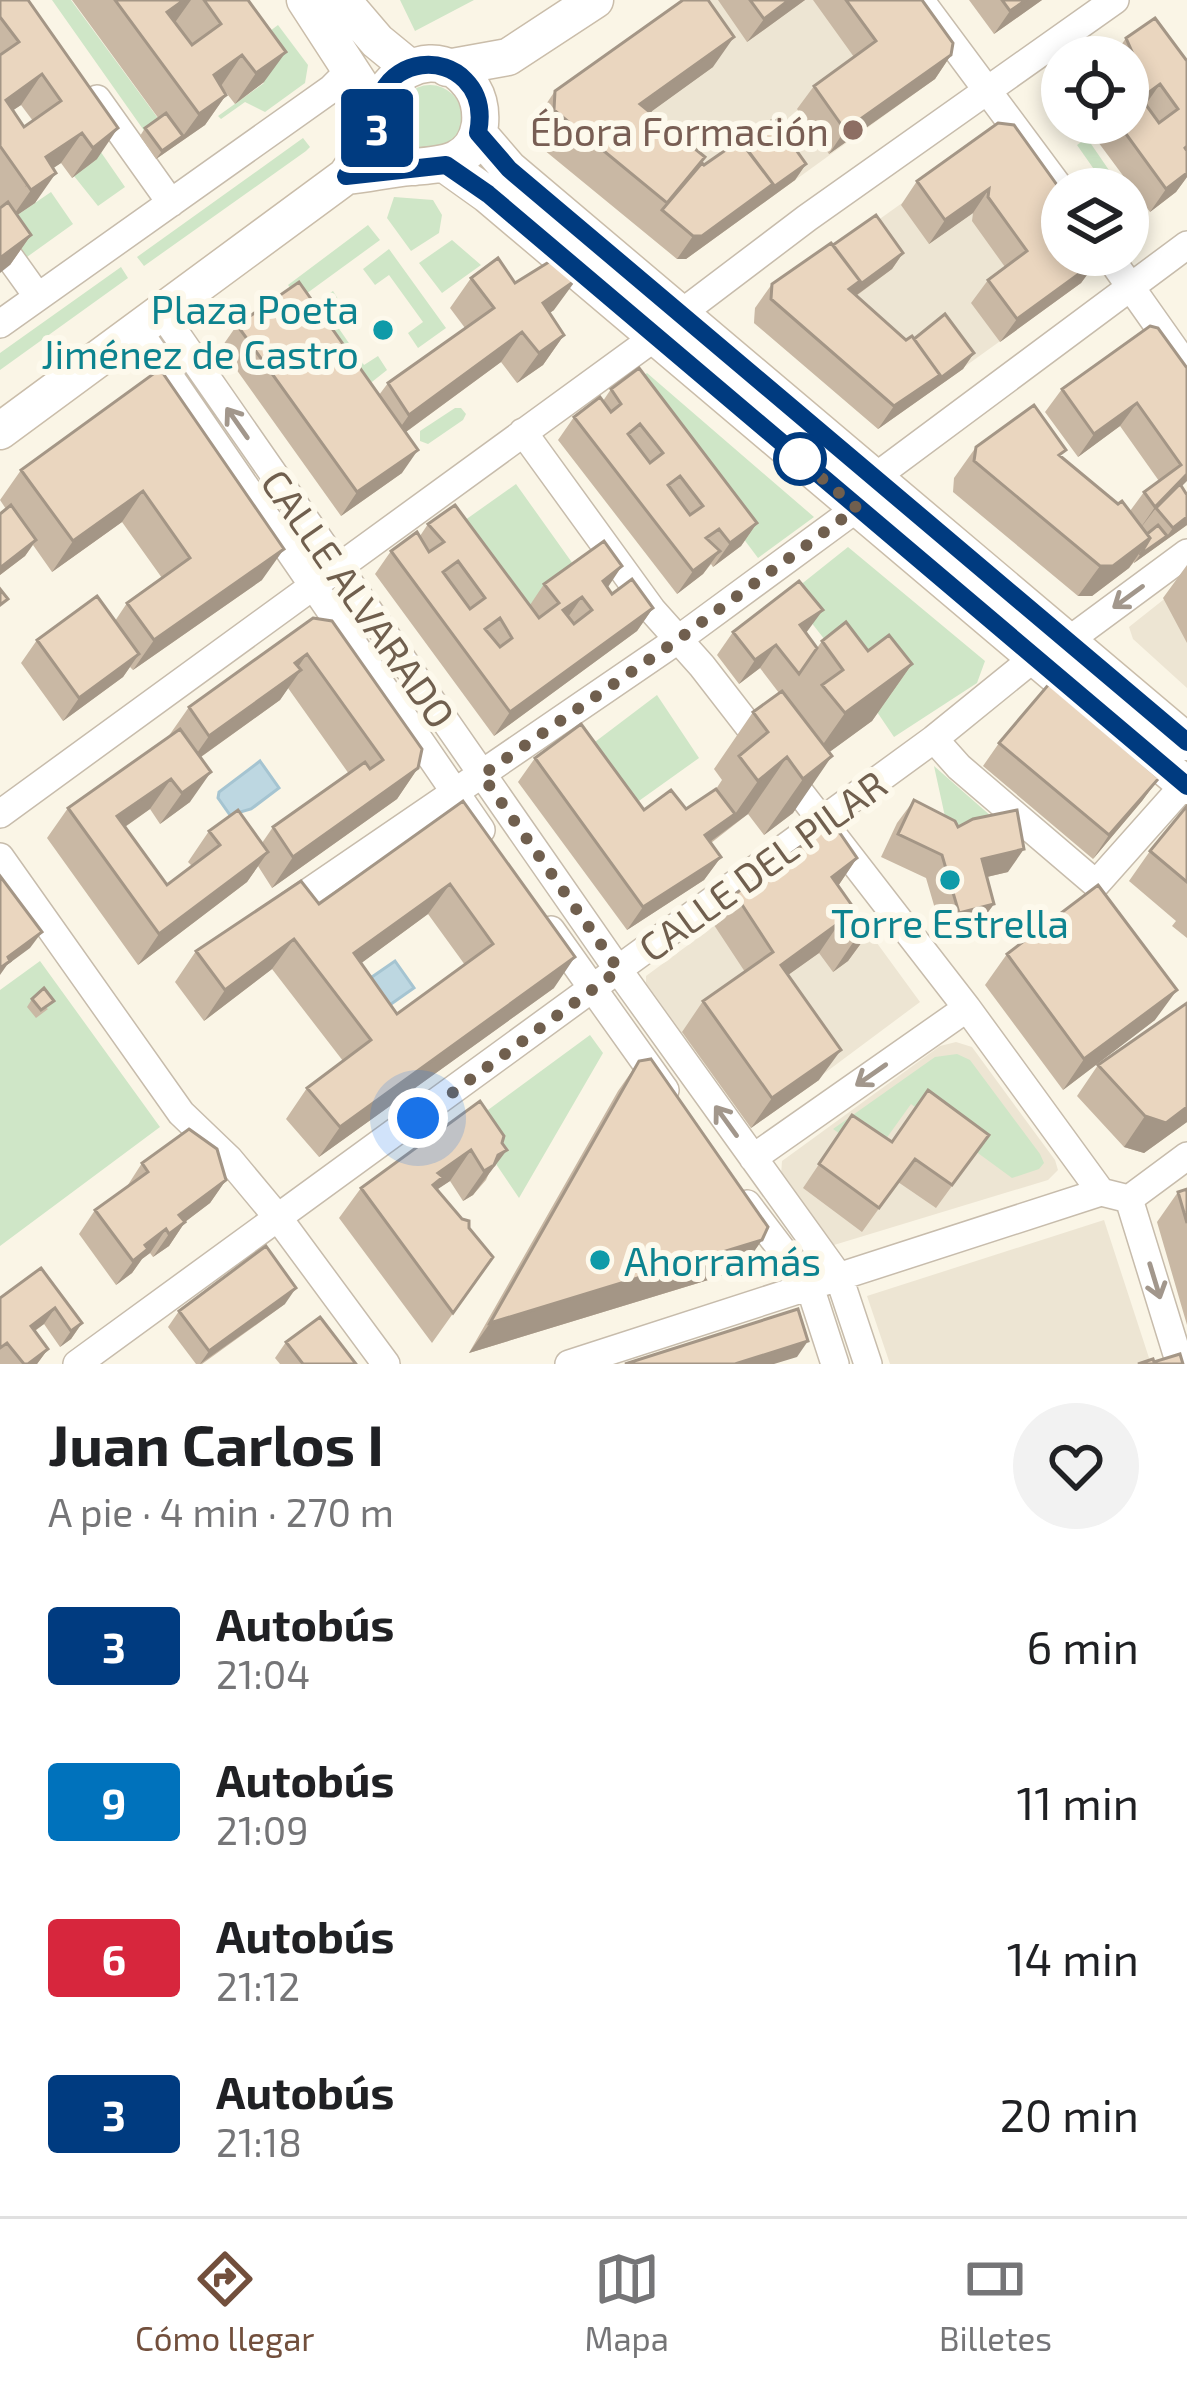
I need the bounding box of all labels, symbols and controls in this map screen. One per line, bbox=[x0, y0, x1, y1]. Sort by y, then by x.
map controls bbox=[1041, 36, 1149, 276]
button: locate bbox=[1041, 36, 1149, 144]
line badge: 3 bbox=[338, 89, 416, 167]
text: 3 bbox=[365, 103, 389, 153]
place label: Ébora Formación bbox=[530, 107, 829, 154]
marker: Ébora Formación bbox=[840, 117, 866, 143]
button: layers bbox=[1041, 168, 1149, 276]
place label: Plaza Poeta Jiménez de Castro bbox=[41, 285, 359, 377]
marker: Plaza Poeta Jiménez de Castro bbox=[370, 317, 396, 343]
one-way arrow bbox=[225, 407, 250, 440]
unlabelled marker bbox=[775, 434, 825, 484]
street label: CALLE ALVARADO bbox=[252, 460, 466, 736]
one-way arrow bbox=[1112, 584, 1144, 609]
street label: CALLE DEL PILAR bbox=[629, 759, 895, 971]
marker: Torre Estrella bbox=[937, 867, 963, 893]
place label: Torre Estrella bbox=[831, 899, 1069, 946]
one-way arrow bbox=[855, 1062, 888, 1087]
your location bbox=[388, 1088, 448, 1148]
one-way arrow bbox=[714, 1104, 739, 1138]
place label: Ahorramás bbox=[624, 1237, 821, 1284]
marker: Ahorramás bbox=[587, 1247, 613, 1273]
one-way arrow bbox=[1145, 1261, 1167, 1299]
button: heart bbox=[1013, 1403, 1139, 1529]
text: Juan Carlos I bbox=[48, 1409, 384, 1477]
text: A pie · 4 min · 270 m bbox=[48, 1488, 394, 1535]
text: Autobús bbox=[216, 1596, 394, 1650]
text: 6 min bbox=[1026, 1619, 1139, 1673]
text: 3 bbox=[102, 1621, 126, 1671]
text: 21:04 bbox=[216, 1650, 310, 1697]
text: Autobús bbox=[216, 1752, 394, 1806]
text: 11 min bbox=[1016, 1775, 1139, 1829]
text: 9 bbox=[102, 1777, 126, 1827]
text: 21:09 bbox=[216, 1806, 308, 1853]
text: Autobús bbox=[216, 1908, 394, 1962]
text: 14 min bbox=[1007, 1931, 1139, 1985]
text: 6 bbox=[102, 1933, 126, 1983]
text: 21:12 bbox=[216, 1962, 300, 2009]
text: Autobús bbox=[216, 2064, 394, 2118]
text: 20 min bbox=[1000, 2087, 1139, 2141]
text: 3 bbox=[102, 2089, 126, 2139]
text: 21:18 bbox=[216, 2118, 302, 2165]
tab: Cómo llegar bbox=[135, 2246, 315, 2358]
tab: Mapa bbox=[585, 2246, 669, 2358]
tab: Billetes bbox=[939, 2246, 1052, 2358]

